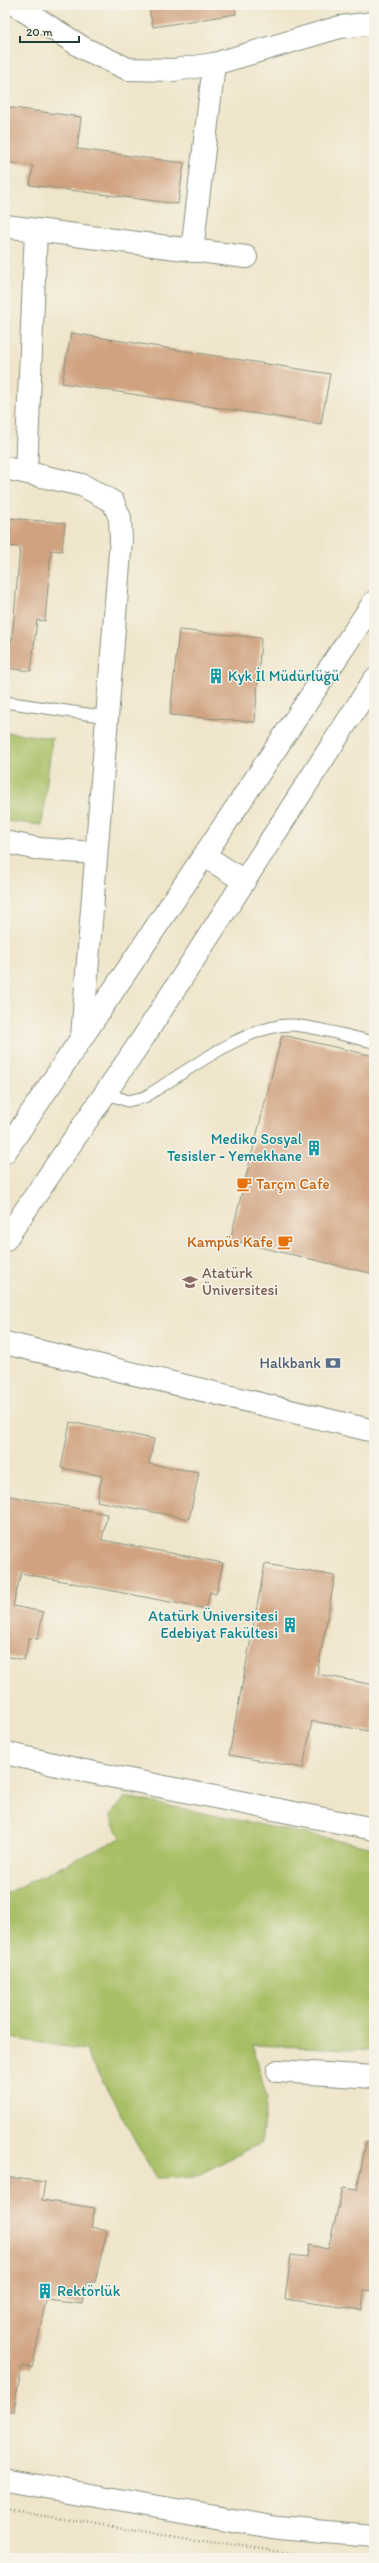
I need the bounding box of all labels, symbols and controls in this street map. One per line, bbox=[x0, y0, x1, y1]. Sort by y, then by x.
scale bar bbox=[20, 18, 79, 44]
text: 20 m bbox=[26, 25, 53, 39]
building icon: Kyk İl Müdürlüğü bbox=[207, 667, 225, 685]
place label: Kyk İl Müdürlüğü bbox=[228, 667, 340, 685]
place label: Mediko Sosyal Tesisler - Yemekhane bbox=[167, 1130, 303, 1165]
building icon: Mediko Sosyal Tesisler - Yemekhane bbox=[305, 1139, 323, 1157]
cafe icon: Tarçın Cafe bbox=[235, 1175, 253, 1193]
place label: Tarçın Cafe bbox=[256, 1175, 330, 1193]
place label: Kampüs Kafe bbox=[187, 1233, 273, 1251]
cafe icon: Kampüs Kafe bbox=[276, 1233, 294, 1251]
place label: Atatürk Üniversitesi bbox=[202, 1264, 278, 1299]
school or university icon: Atatürk Üniversitesi bbox=[181, 1273, 199, 1291]
place label: Halkbank bbox=[260, 1354, 321, 1372]
bank icon: Halkbank bbox=[324, 1354, 342, 1372]
place label: Atatürk Üniversitesi Edebiyat Fakültesi bbox=[148, 1607, 278, 1642]
building icon: Atatürk Üniversitesi Edebiyat Fakültesi bbox=[281, 1616, 299, 1634]
building icon: Rektörlük bbox=[36, 2282, 54, 2300]
place label: Rektörlük bbox=[57, 2282, 121, 2300]

